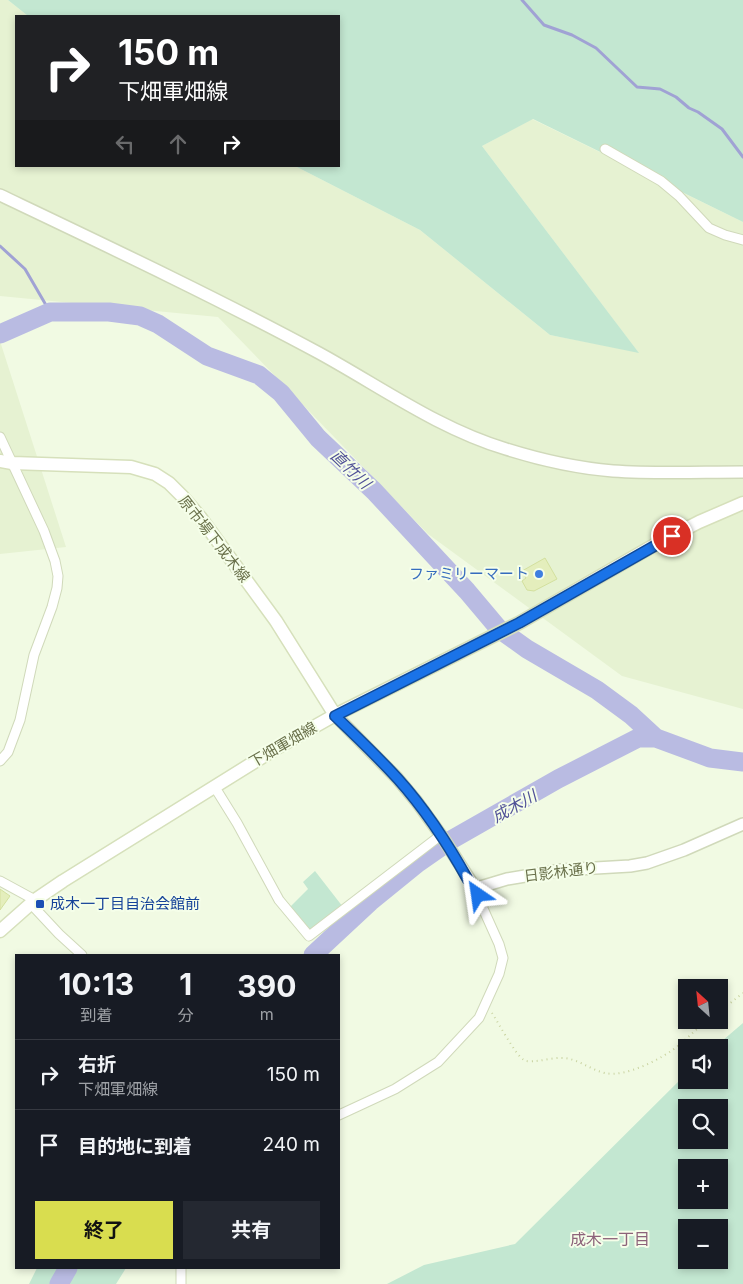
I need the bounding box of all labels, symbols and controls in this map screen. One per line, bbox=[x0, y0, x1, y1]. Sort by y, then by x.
text: 150 m bbox=[118, 31, 219, 73]
icon: right bbox=[35, 35, 100, 100]
text: 下畑軍畑線 bbox=[118, 78, 228, 104]
icon: left bbox=[111, 130, 139, 158]
icon: ahead bbox=[164, 130, 192, 158]
icon: right bbox=[217, 130, 245, 158]
water label: 直竹川 bbox=[327, 445, 377, 494]
street label: 原市場下成木線 bbox=[175, 491, 254, 586]
pin bbox=[651, 515, 693, 557]
icon: arrive bbox=[658, 522, 686, 550]
place label: ファミリーマート bbox=[409, 564, 529, 583]
marker: ファミリーマート bbox=[533, 568, 545, 580]
street label: 下畑軍畑線 bbox=[246, 718, 320, 772]
water label: 成木川 bbox=[488, 785, 542, 826]
street label: 日影林通り bbox=[523, 858, 599, 886]
position arrow bbox=[451, 868, 503, 920]
place label: 成木一丁目自治会館前 bbox=[50, 894, 200, 913]
marker: 成木一丁目自治会館前 bbox=[34, 898, 46, 910]
text: 10:13 bbox=[59, 966, 134, 1002]
text: 1 bbox=[179, 966, 192, 1002]
text: 390 bbox=[237, 968, 296, 1004]
north arrow bbox=[678, 979, 728, 1029]
map controls bbox=[678, 979, 728, 1269]
text: m bbox=[260, 1004, 274, 1024]
text: 到着 bbox=[80, 1005, 112, 1025]
text: 分 bbox=[178, 1005, 194, 1025]
button: sound bbox=[678, 1039, 728, 1089]
text: 右折 bbox=[78, 1053, 116, 1076]
icon: right bbox=[35, 1061, 63, 1089]
text: 150 m bbox=[267, 1063, 320, 1086]
text: 下畑軍畑線 bbox=[78, 1079, 158, 1099]
button: search bbox=[678, 1099, 728, 1149]
icon: arrive bbox=[35, 1131, 63, 1159]
text: 240 m bbox=[262, 1133, 320, 1156]
text: 目的地に到着 bbox=[78, 1135, 192, 1158]
button: + bbox=[678, 1159, 728, 1209]
button: 終了 bbox=[35, 1201, 173, 1259]
button: 共有 bbox=[183, 1201, 320, 1259]
button: − bbox=[678, 1219, 728, 1269]
district label: 成木一丁目 bbox=[570, 1229, 650, 1249]

